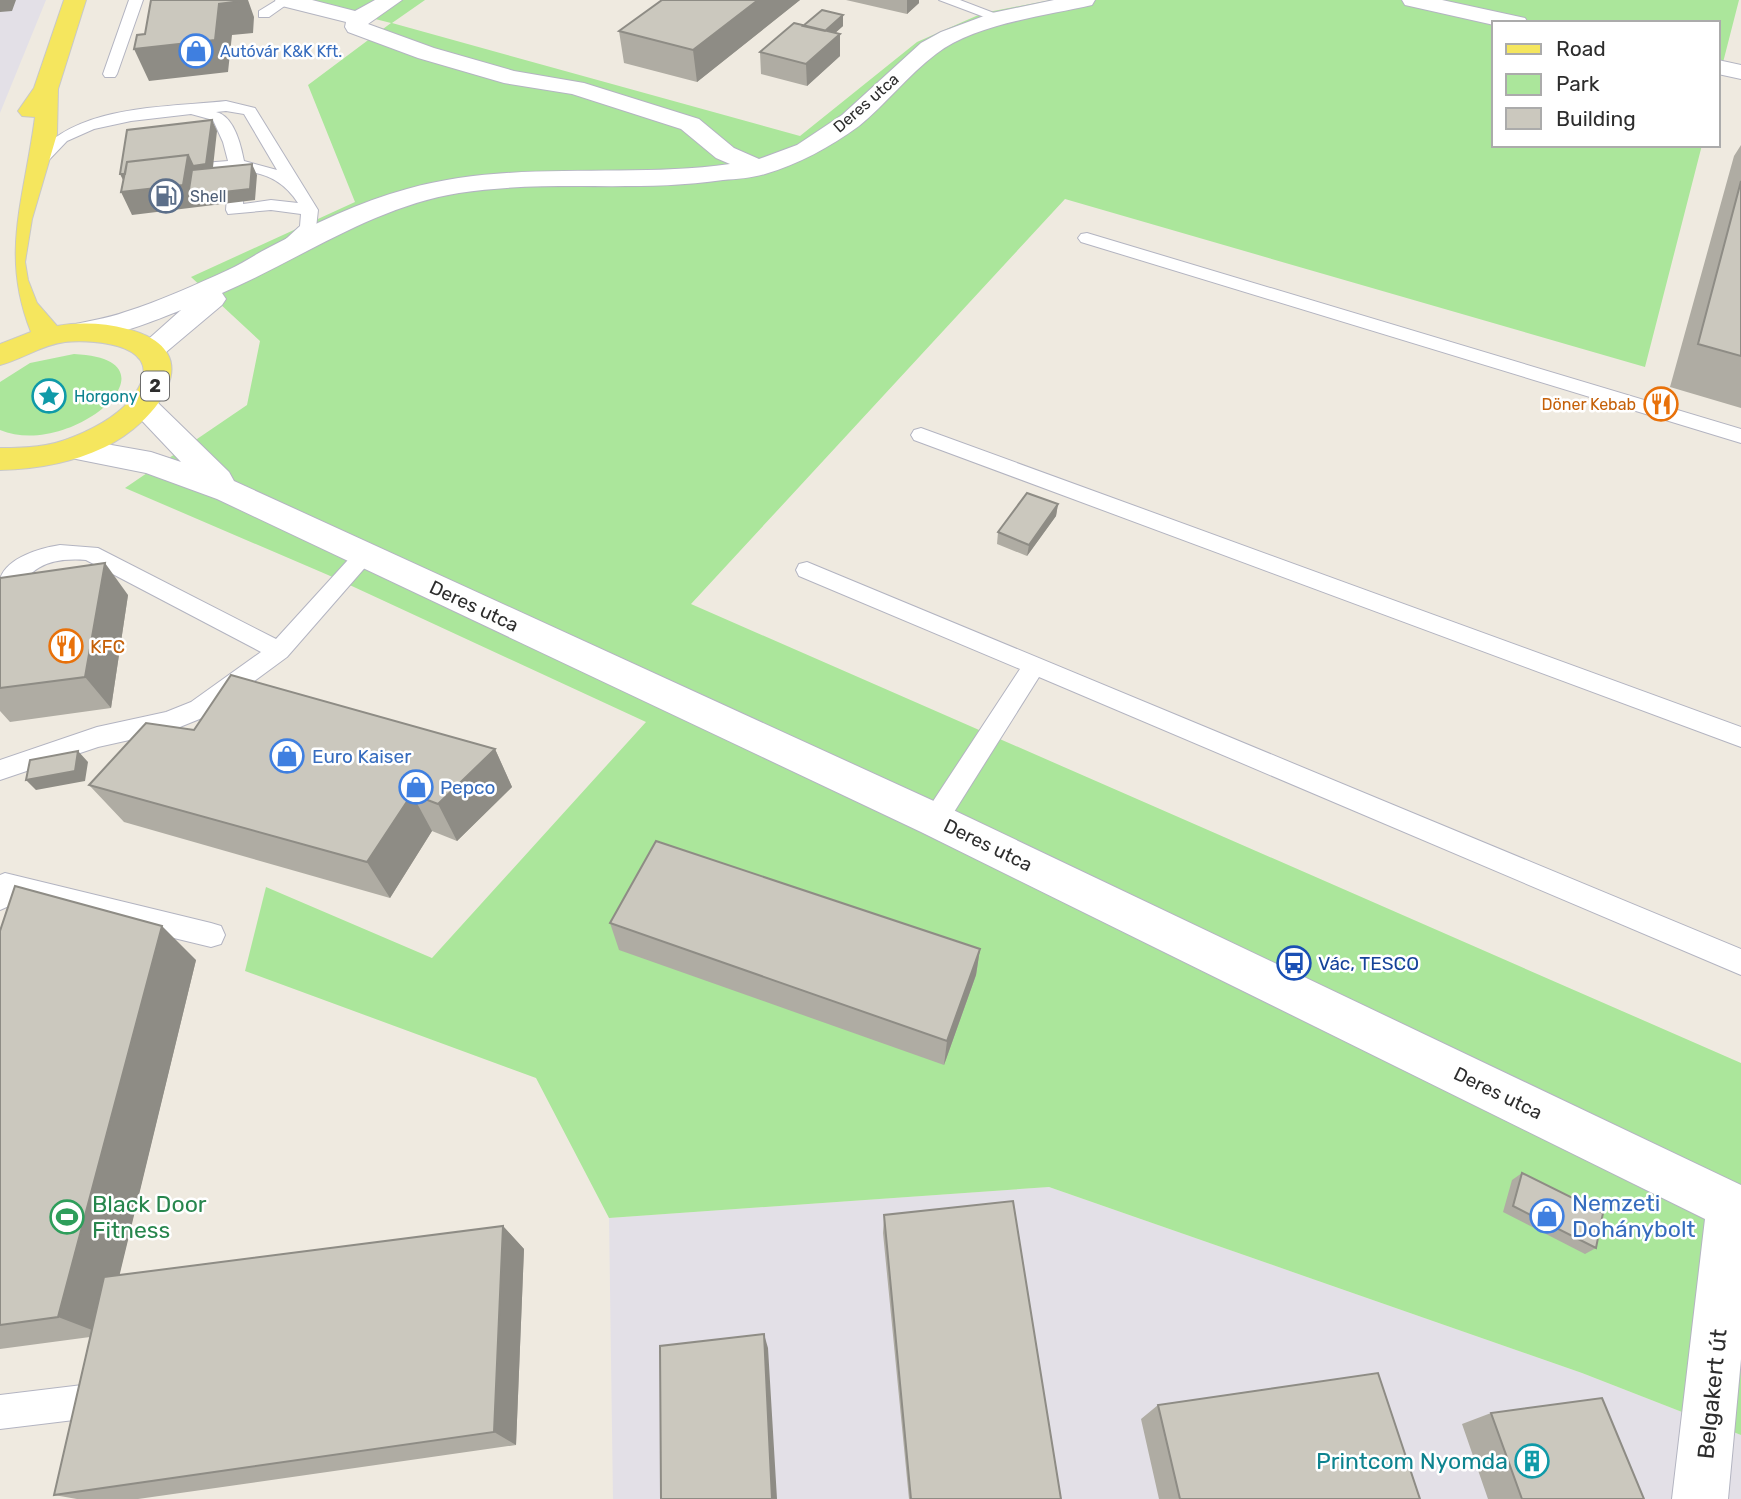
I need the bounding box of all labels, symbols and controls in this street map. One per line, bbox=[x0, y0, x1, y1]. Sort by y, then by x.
legend bbox=[1492, 21, 1720, 147]
shop icon: Autóvár K&K Kft. bbox=[177, 32, 215, 70]
text: Road bbox=[1556, 36, 1606, 61]
place label: Autóvár K&K Kft. bbox=[220, 42, 342, 61]
street label: Deres utca bbox=[829, 69, 903, 137]
text: Park bbox=[1556, 71, 1600, 96]
text: Building bbox=[1556, 106, 1636, 131]
fuel station icon: Shell bbox=[147, 177, 185, 215]
place label: Shell bbox=[190, 187, 226, 206]
road number: 2 bbox=[141, 372, 169, 400]
place icon: Horgony bbox=[30, 377, 68, 415]
restaurant icon: Döner Kebab bbox=[1642, 385, 1680, 423]
place label: Horgony bbox=[74, 387, 138, 406]
place label: Döner Kebab bbox=[1542, 395, 1636, 414]
street label: Deres utca bbox=[426, 575, 522, 637]
restaurant icon: KFC bbox=[47, 627, 85, 665]
place label: KFC bbox=[90, 635, 125, 658]
shop icon: Euro Kaiser bbox=[268, 737, 306, 775]
place label: Euro Kaiser bbox=[312, 745, 412, 768]
shop icon: Pepco bbox=[397, 768, 435, 806]
place label: Pepco bbox=[440, 776, 495, 799]
street label: Deres utca bbox=[940, 814, 1036, 876]
bus stop icon: Vác, TESCO bbox=[1275, 944, 1313, 982]
place label: Vác, TESCO bbox=[1318, 952, 1419, 975]
street label: Deres utca bbox=[1450, 1062, 1546, 1124]
place label: Nemzeti Dohánybolt bbox=[1572, 1189, 1695, 1243]
place label: Black Door Fitness bbox=[92, 1190, 207, 1244]
shop icon: Nemzeti Dohánybolt bbox=[1528, 1197, 1566, 1235]
sports icon: Black Door Fitness bbox=[48, 1198, 86, 1236]
street label: Belgakert út bbox=[1691, 1328, 1733, 1460]
building icon: Printcom Nyomda bbox=[1513, 1442, 1551, 1480]
place label: Printcom Nyomda bbox=[1316, 1447, 1508, 1475]

